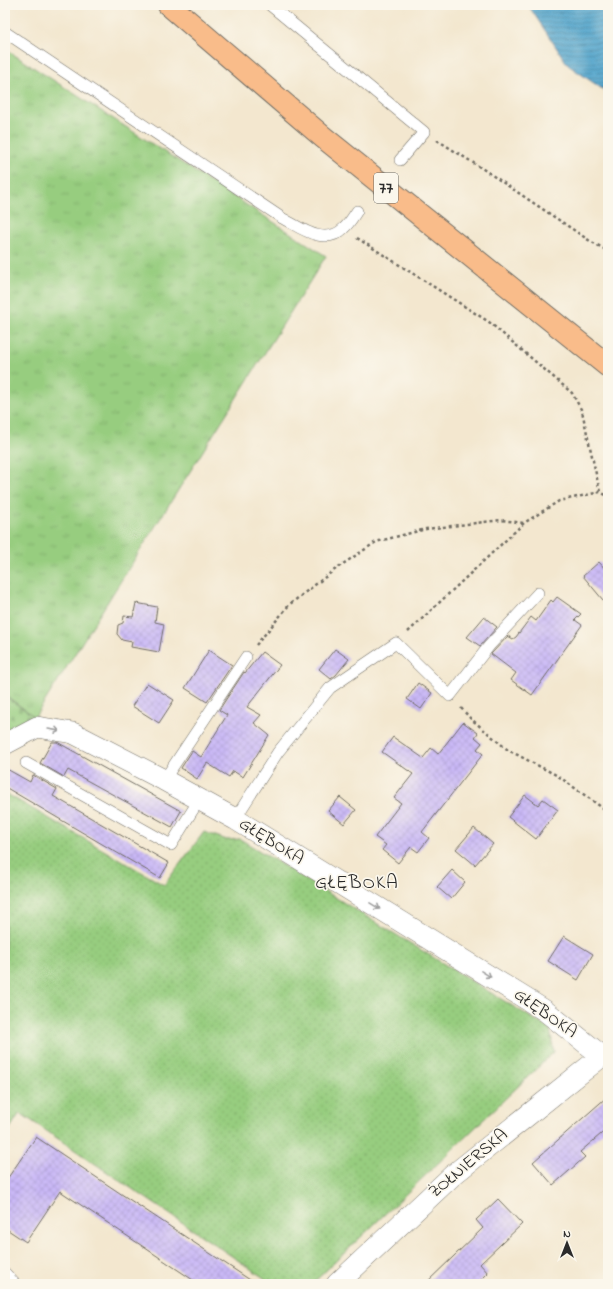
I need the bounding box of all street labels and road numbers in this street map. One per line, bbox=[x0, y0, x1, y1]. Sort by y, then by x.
road number: 77 bbox=[374, 173, 398, 203]
street label: GŁĘBOKA bbox=[233, 812, 309, 872]
street label: GŁĘBOKA bbox=[508, 983, 582, 1045]
street label: ŻOŁNIERSKA bbox=[424, 1123, 514, 1205]

